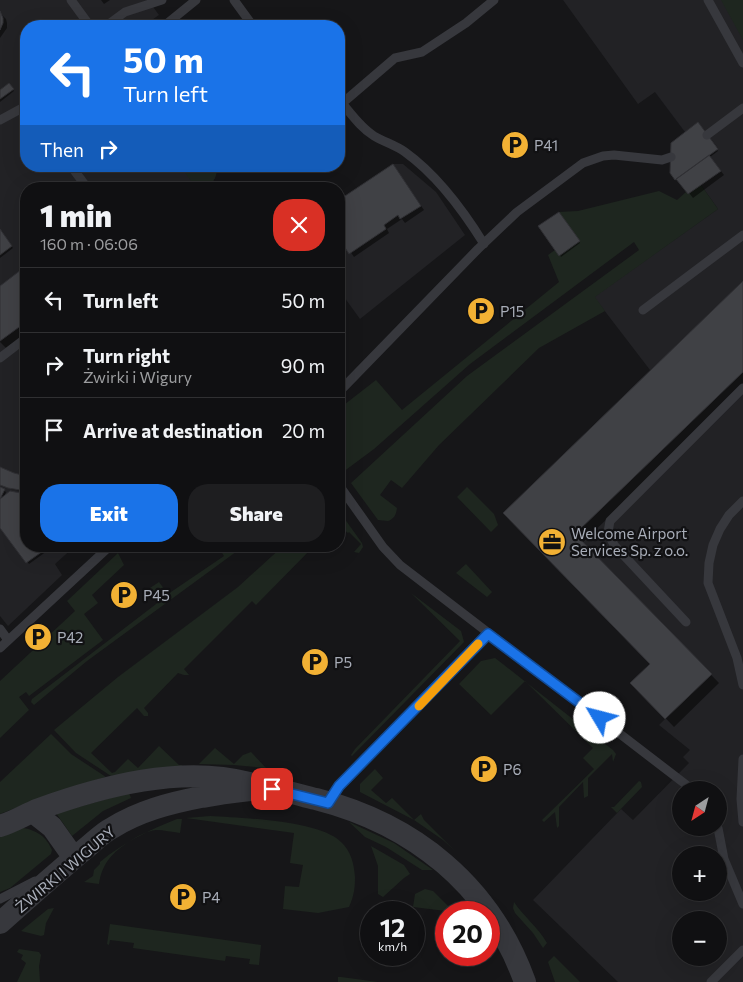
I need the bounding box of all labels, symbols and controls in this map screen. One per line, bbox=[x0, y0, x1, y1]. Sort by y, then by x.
text: 50 m bbox=[123, 37, 204, 80]
icon: left bbox=[40, 40, 105, 105]
text: Turn left bbox=[123, 80, 208, 107]
parking icon: P41 bbox=[500, 130, 530, 160]
icon: right bbox=[94, 135, 122, 163]
place label: P41 bbox=[534, 136, 558, 154]
text: Then bbox=[40, 138, 84, 161]
text: 1 min bbox=[40, 196, 112, 233]
button: close bbox=[273, 199, 325, 251]
text: 160 m · 06:06 bbox=[40, 234, 138, 253]
icon: left bbox=[40, 286, 68, 314]
text: Turn left bbox=[83, 289, 158, 312]
text: 50 m bbox=[281, 289, 325, 312]
parking icon: P15 bbox=[466, 296, 496, 326]
place label: P15 bbox=[500, 302, 524, 320]
text: Turn right bbox=[83, 344, 170, 367]
icon: right bbox=[40, 351, 68, 379]
text: 90 m bbox=[281, 354, 325, 377]
text: Żwirki i Wigury bbox=[83, 367, 192, 386]
icon: arrive bbox=[40, 416, 68, 444]
text: Arrive at destination bbox=[83, 419, 263, 442]
text: 20 m bbox=[282, 419, 325, 442]
button: Exit bbox=[40, 484, 178, 542]
button: Share bbox=[188, 484, 325, 542]
place label: Welcome Airport Services Sp. z o.o. bbox=[571, 524, 688, 559]
office icon: Welcome Airport Services Sp. z o.o. bbox=[537, 527, 567, 557]
parking icon: P45 bbox=[109, 580, 139, 610]
place label: P45 bbox=[143, 586, 170, 604]
parking icon: P42 bbox=[23, 622, 53, 652]
place label: P42 bbox=[57, 628, 83, 646]
parking icon: P5 bbox=[300, 647, 330, 677]
place label: P5 bbox=[334, 653, 352, 671]
position arrow bbox=[573, 691, 625, 743]
parking icon: P6 bbox=[469, 754, 499, 784]
place label: P6 bbox=[503, 760, 522, 778]
pin bbox=[251, 768, 293, 810]
icon: arrive bbox=[258, 775, 286, 803]
north arrow bbox=[672, 781, 728, 836]
map controls bbox=[672, 781, 727, 966]
street label: ŻWIRKI I WIGURY bbox=[11, 822, 119, 916]
button: + bbox=[672, 846, 727, 901]
parking icon: P4 bbox=[168, 882, 198, 912]
place label: P4 bbox=[202, 888, 220, 906]
speed limit sign: 20 bbox=[435, 901, 500, 966]
button: − bbox=[672, 911, 727, 966]
text: 12 bbox=[380, 912, 405, 942]
text: km/h bbox=[378, 939, 407, 953]

